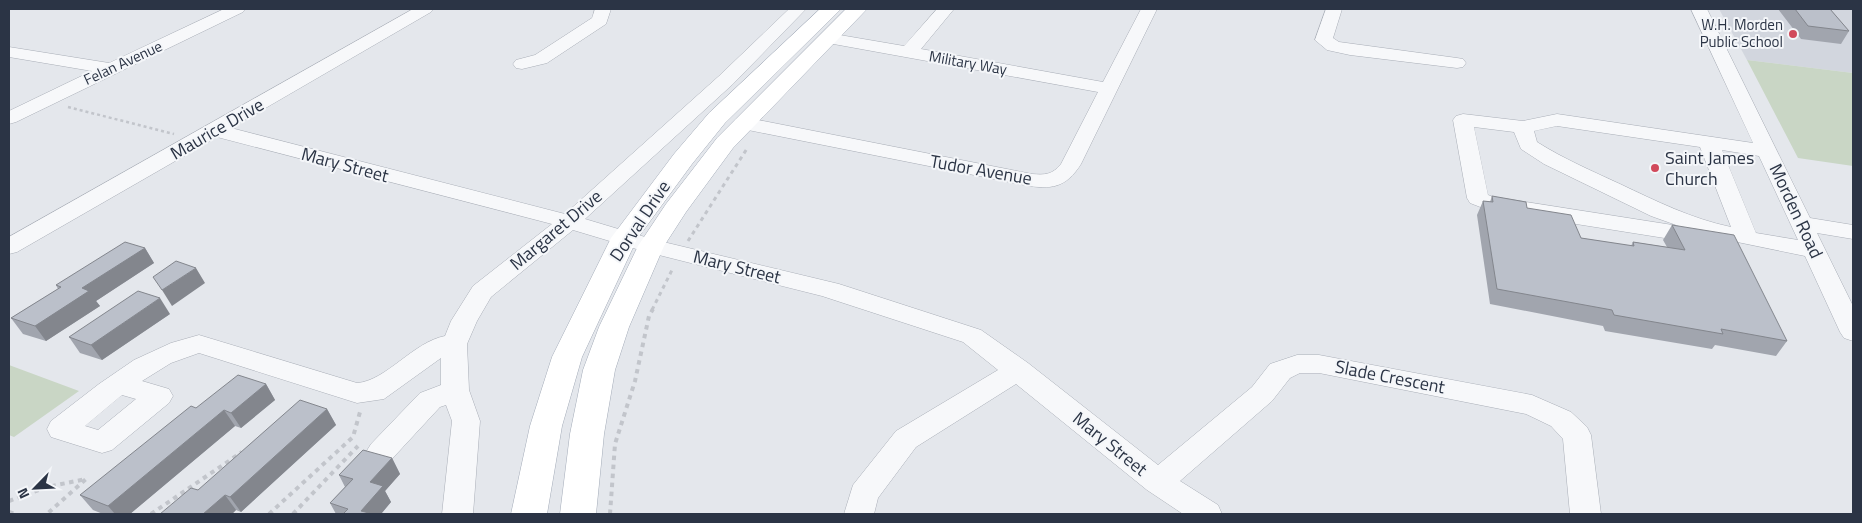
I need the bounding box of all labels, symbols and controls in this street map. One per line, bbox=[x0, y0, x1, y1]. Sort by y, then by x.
place label: W.H. Morden Public School bbox=[1700, 13, 1783, 53]
marker: W.H. Morden Public School bbox=[1787, 28, 1799, 40]
street label: Felan Avenue bbox=[80, 34, 166, 91]
street label: Military Way bbox=[927, 44, 1009, 81]
street label: Maurice Drive bbox=[165, 91, 269, 166]
street label: Mary Street bbox=[298, 140, 392, 189]
place label: Saint James Church bbox=[1665, 144, 1754, 192]
street label: Tudor Avenue bbox=[928, 147, 1034, 192]
street label: Morden Road bbox=[1763, 159, 1830, 263]
marker: Saint James Church bbox=[1649, 162, 1661, 174]
street label: Dorval Drive bbox=[603, 175, 677, 267]
street label: Margaret Drive bbox=[504, 183, 608, 276]
street label: Mary Street bbox=[690, 243, 784, 291]
street label: Slade Crescent bbox=[1333, 353, 1448, 401]
street label: Mary Street bbox=[1067, 405, 1154, 483]
north arrow bbox=[10, 463, 60, 513]
text: N bbox=[11, 485, 34, 502]

